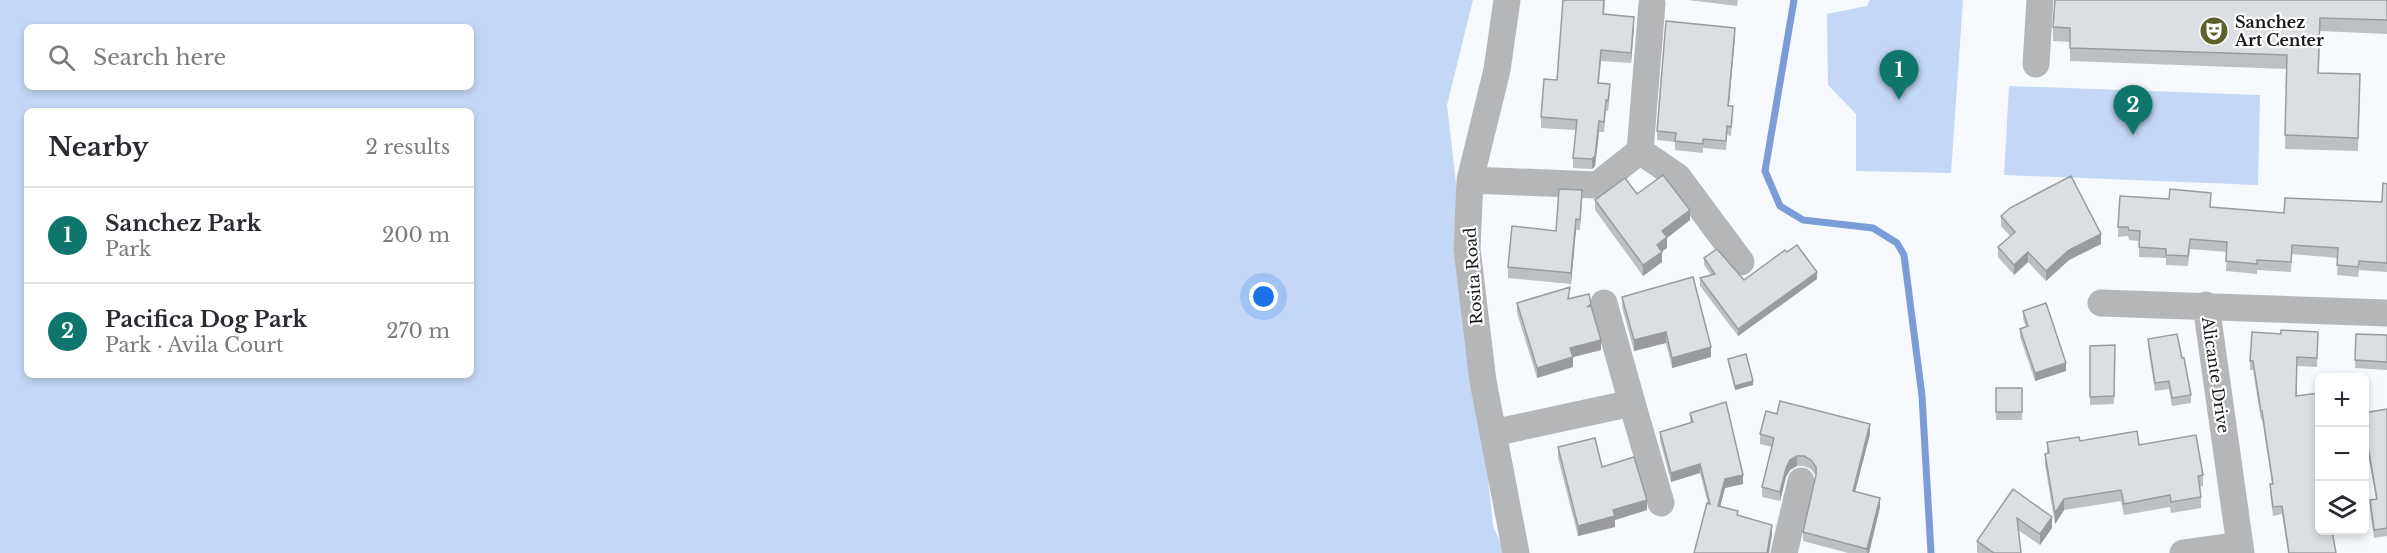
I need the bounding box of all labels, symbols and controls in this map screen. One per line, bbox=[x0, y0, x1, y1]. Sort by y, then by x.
place label: Sanchez Art Center bbox=[2234, 12, 2324, 50]
theatre icon: Sanchez Art Center bbox=[2198, 15, 2230, 47]
search box bbox=[24, 24, 474, 90]
icon: search bbox=[45, 41, 78, 74]
text: Search here bbox=[93, 44, 226, 71]
pin: 1 bbox=[1880, 51, 1918, 100]
pin: 2 bbox=[2114, 86, 2152, 135]
text: Nearby bbox=[48, 131, 149, 163]
text: 2 results bbox=[366, 135, 450, 159]
text: Sanchez Park bbox=[105, 210, 261, 237]
text: 1 bbox=[63, 223, 72, 247]
text: 200 m bbox=[382, 223, 450, 247]
street label: Rosita Road bbox=[1460, 226, 1486, 325]
text: Park bbox=[105, 237, 151, 261]
your location bbox=[1249, 282, 1278, 311]
text: Pacifica Dog Park bbox=[105, 306, 307, 333]
street label: Alicante Drive bbox=[2198, 315, 2234, 434]
text: 2 bbox=[61, 319, 74, 343]
text: 270 m bbox=[386, 319, 450, 343]
text: Park · Avila Court bbox=[105, 333, 284, 357]
map controls bbox=[2315, 373, 2369, 535]
button: + bbox=[2315, 373, 2369, 427]
button: − bbox=[2315, 427, 2369, 481]
button: layers bbox=[2315, 481, 2369, 535]

